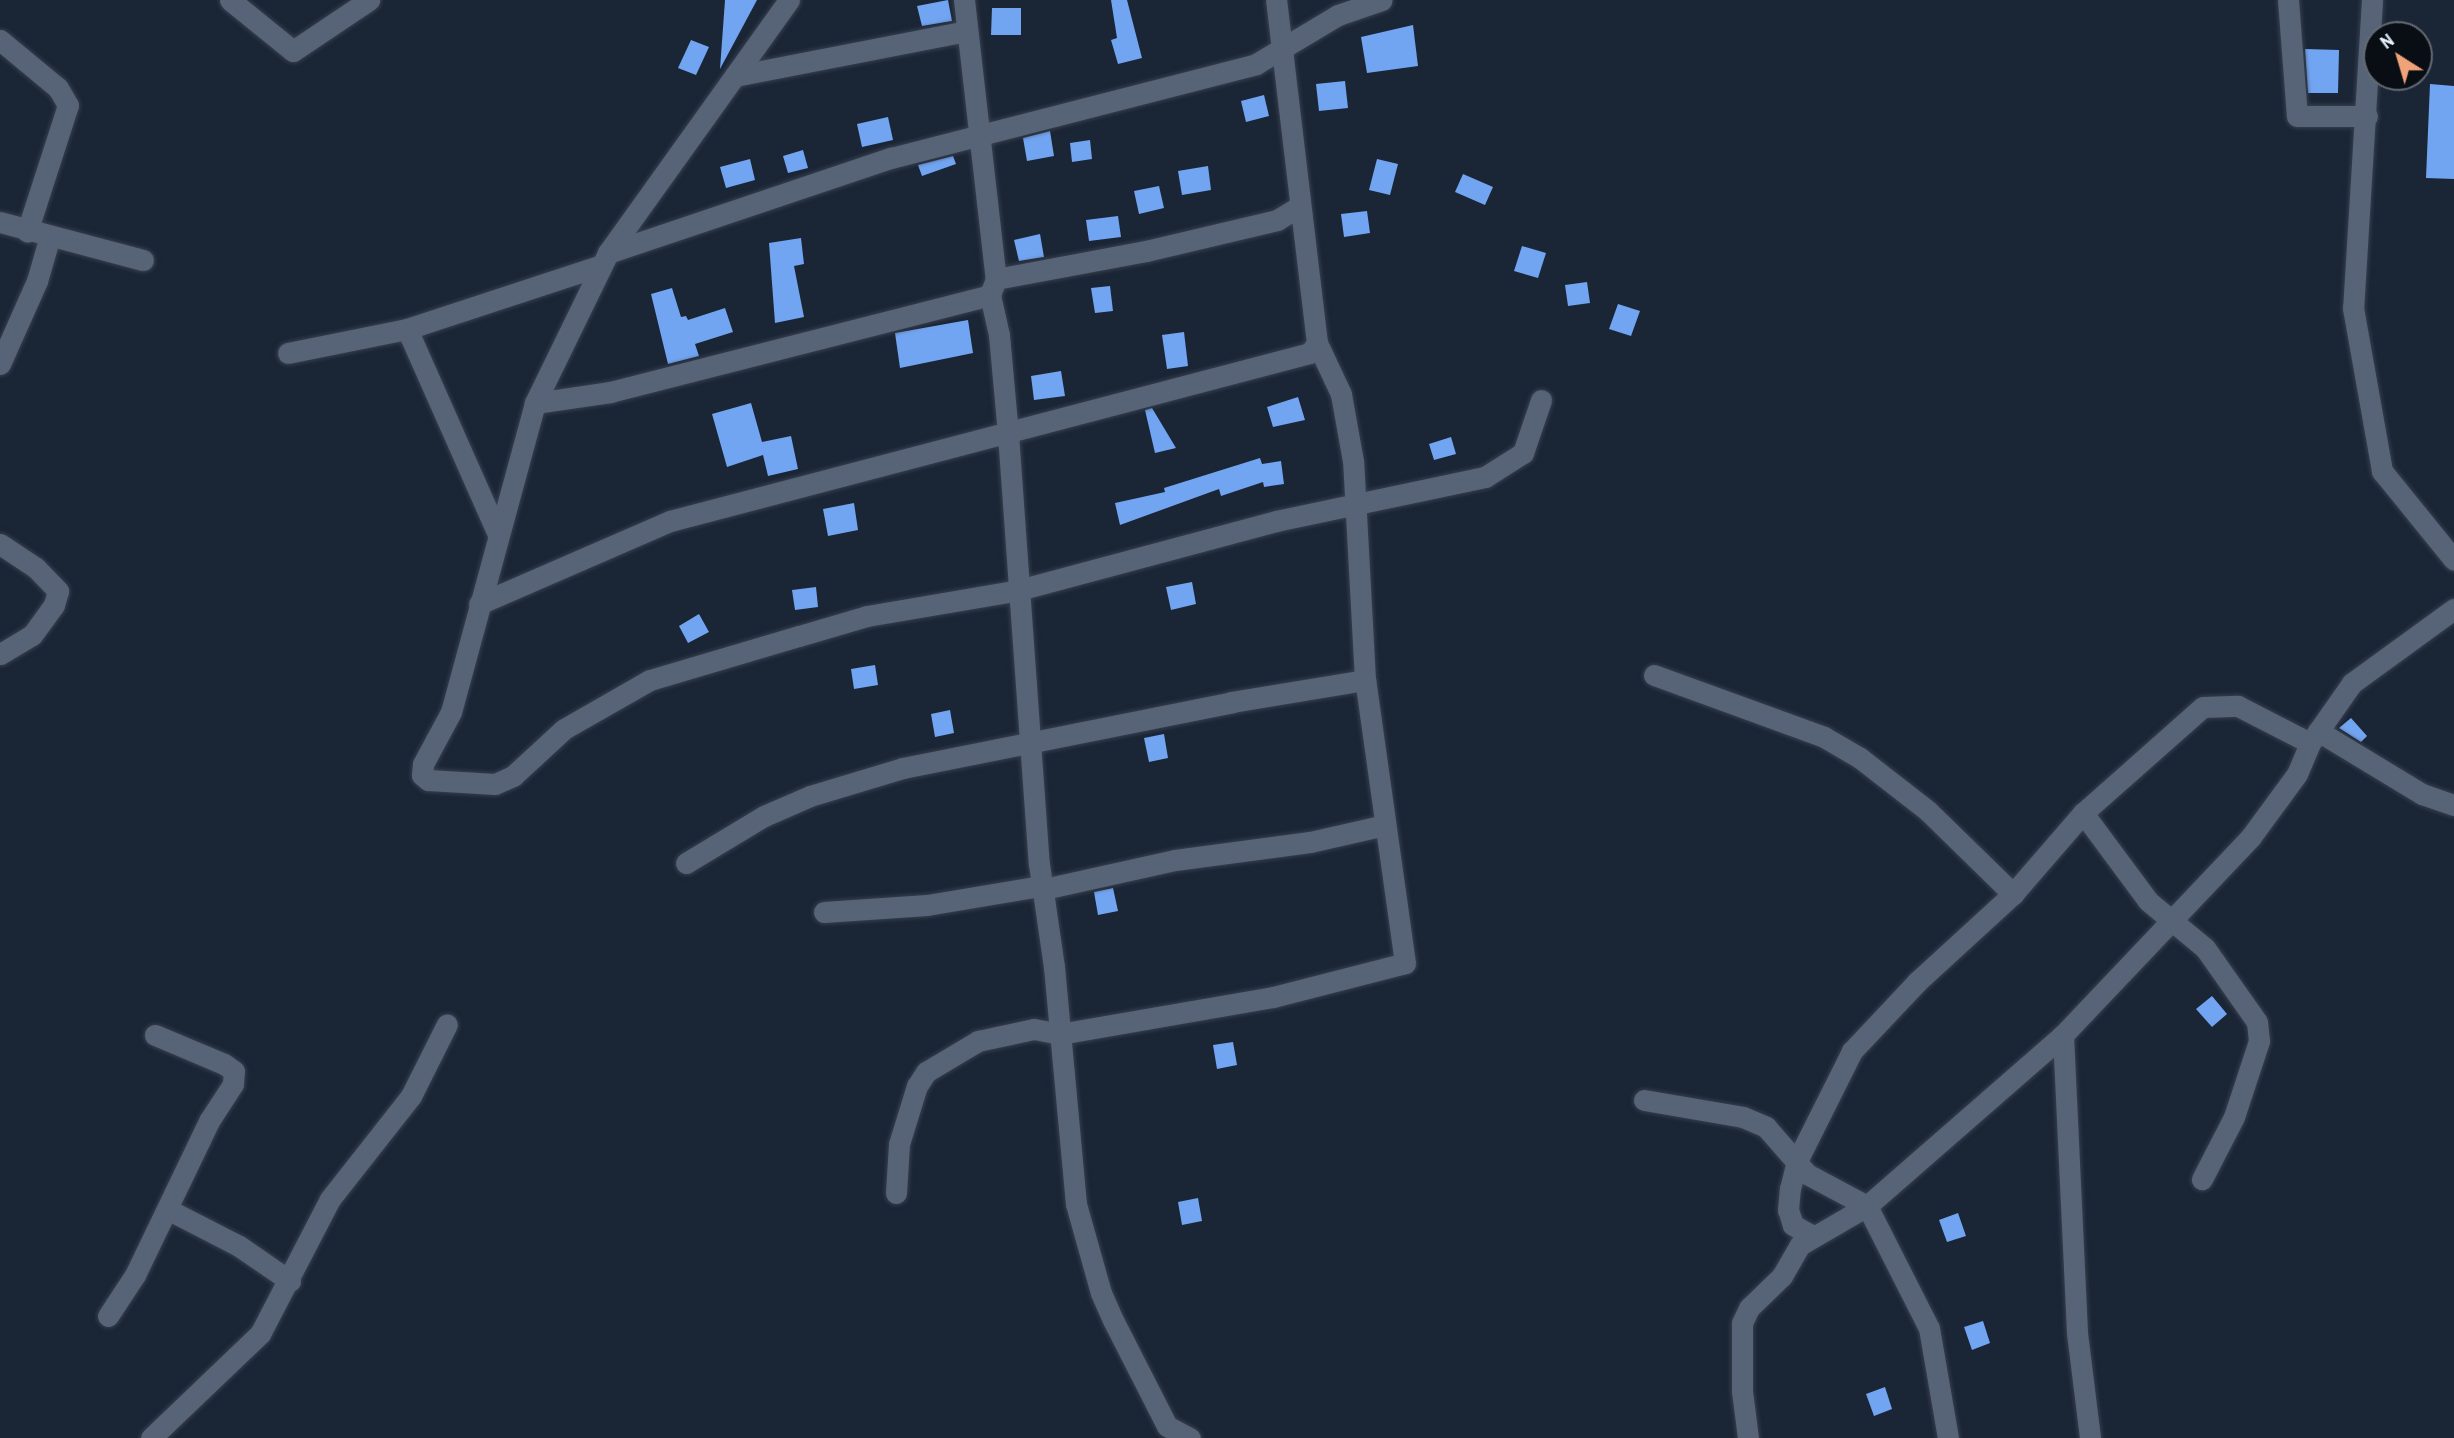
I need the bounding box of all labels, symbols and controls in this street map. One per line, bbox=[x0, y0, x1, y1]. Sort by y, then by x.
north arrow bbox=[2363, 21, 2433, 91]
text: N bbox=[2374, 27, 2399, 55]

